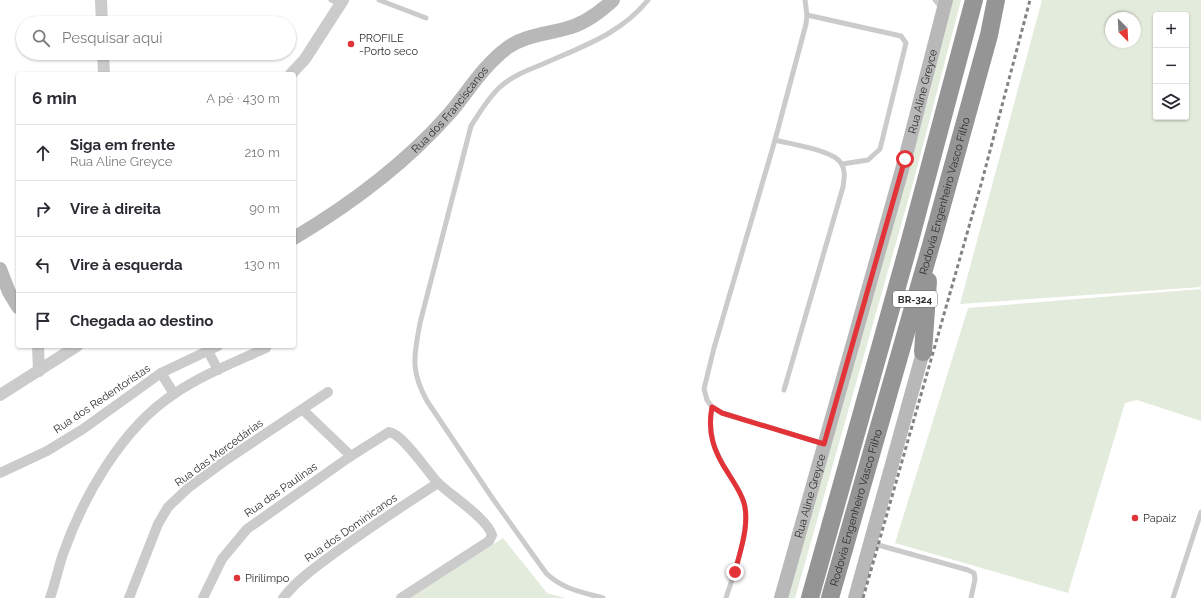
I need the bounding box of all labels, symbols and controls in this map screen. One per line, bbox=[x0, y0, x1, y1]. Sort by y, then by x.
north arrow bbox=[1105, 12, 1141, 48]
map controls bbox=[1153, 12, 1189, 120]
button: + bbox=[1153, 12, 1189, 48]
search box bbox=[16, 16, 296, 60]
icon: search bbox=[30, 27, 52, 49]
text: Pesquisar aqui bbox=[62, 29, 162, 47]
place label: PROFILE -Porto seco bbox=[359, 32, 418, 58]
marker: PROFILE -Porto seco bbox=[346, 39, 356, 49]
street label: Rua Aline Greyce bbox=[905, 47, 940, 135]
button: − bbox=[1153, 48, 1189, 84]
street label: Rua dos Franciscanos bbox=[409, 64, 491, 156]
button: layers bbox=[1153, 84, 1189, 120]
text: 6 min bbox=[32, 88, 77, 108]
text: A pé · 430 m bbox=[206, 91, 280, 106]
street label: Rodovia Engenheiro Vasco Filho bbox=[916, 115, 973, 276]
text: Siga em frente bbox=[70, 136, 175, 154]
icon: ahead bbox=[32, 142, 54, 164]
text: 210 m bbox=[244, 145, 280, 160]
route start bbox=[896, 150, 914, 168]
text: Rua Aline Greyce bbox=[70, 154, 172, 169]
icon: right bbox=[32, 198, 54, 220]
text: Vire à direita bbox=[70, 200, 161, 218]
text: 90 m bbox=[249, 201, 280, 216]
icon: left bbox=[32, 254, 54, 276]
text: Vire à esquerda bbox=[70, 256, 183, 274]
text: 130 m bbox=[244, 257, 280, 272]
road number: BR-324 bbox=[893, 291, 937, 307]
icon: arrive bbox=[32, 310, 54, 332]
text: Chegada ao destino bbox=[70, 312, 213, 330]
street label: Rua dos Redentoristas bbox=[51, 362, 153, 436]
street label: Rua das Mercedárias bbox=[172, 417, 266, 489]
street label: Rodovia Engenheiro Vasco Filho bbox=[827, 427, 885, 588]
street label: Rua Aline Greyce bbox=[792, 452, 828, 540]
street label: Rua das Paulinas bbox=[242, 460, 320, 520]
street label: Rua dos Dominicanos bbox=[302, 491, 400, 565]
place label: Papaiz bbox=[1143, 512, 1177, 525]
marker: Papaiz bbox=[1130, 513, 1140, 523]
route end bbox=[726, 563, 744, 581]
place label: Pirilimpo bbox=[245, 572, 290, 585]
marker: Pirilimpo bbox=[232, 573, 242, 583]

